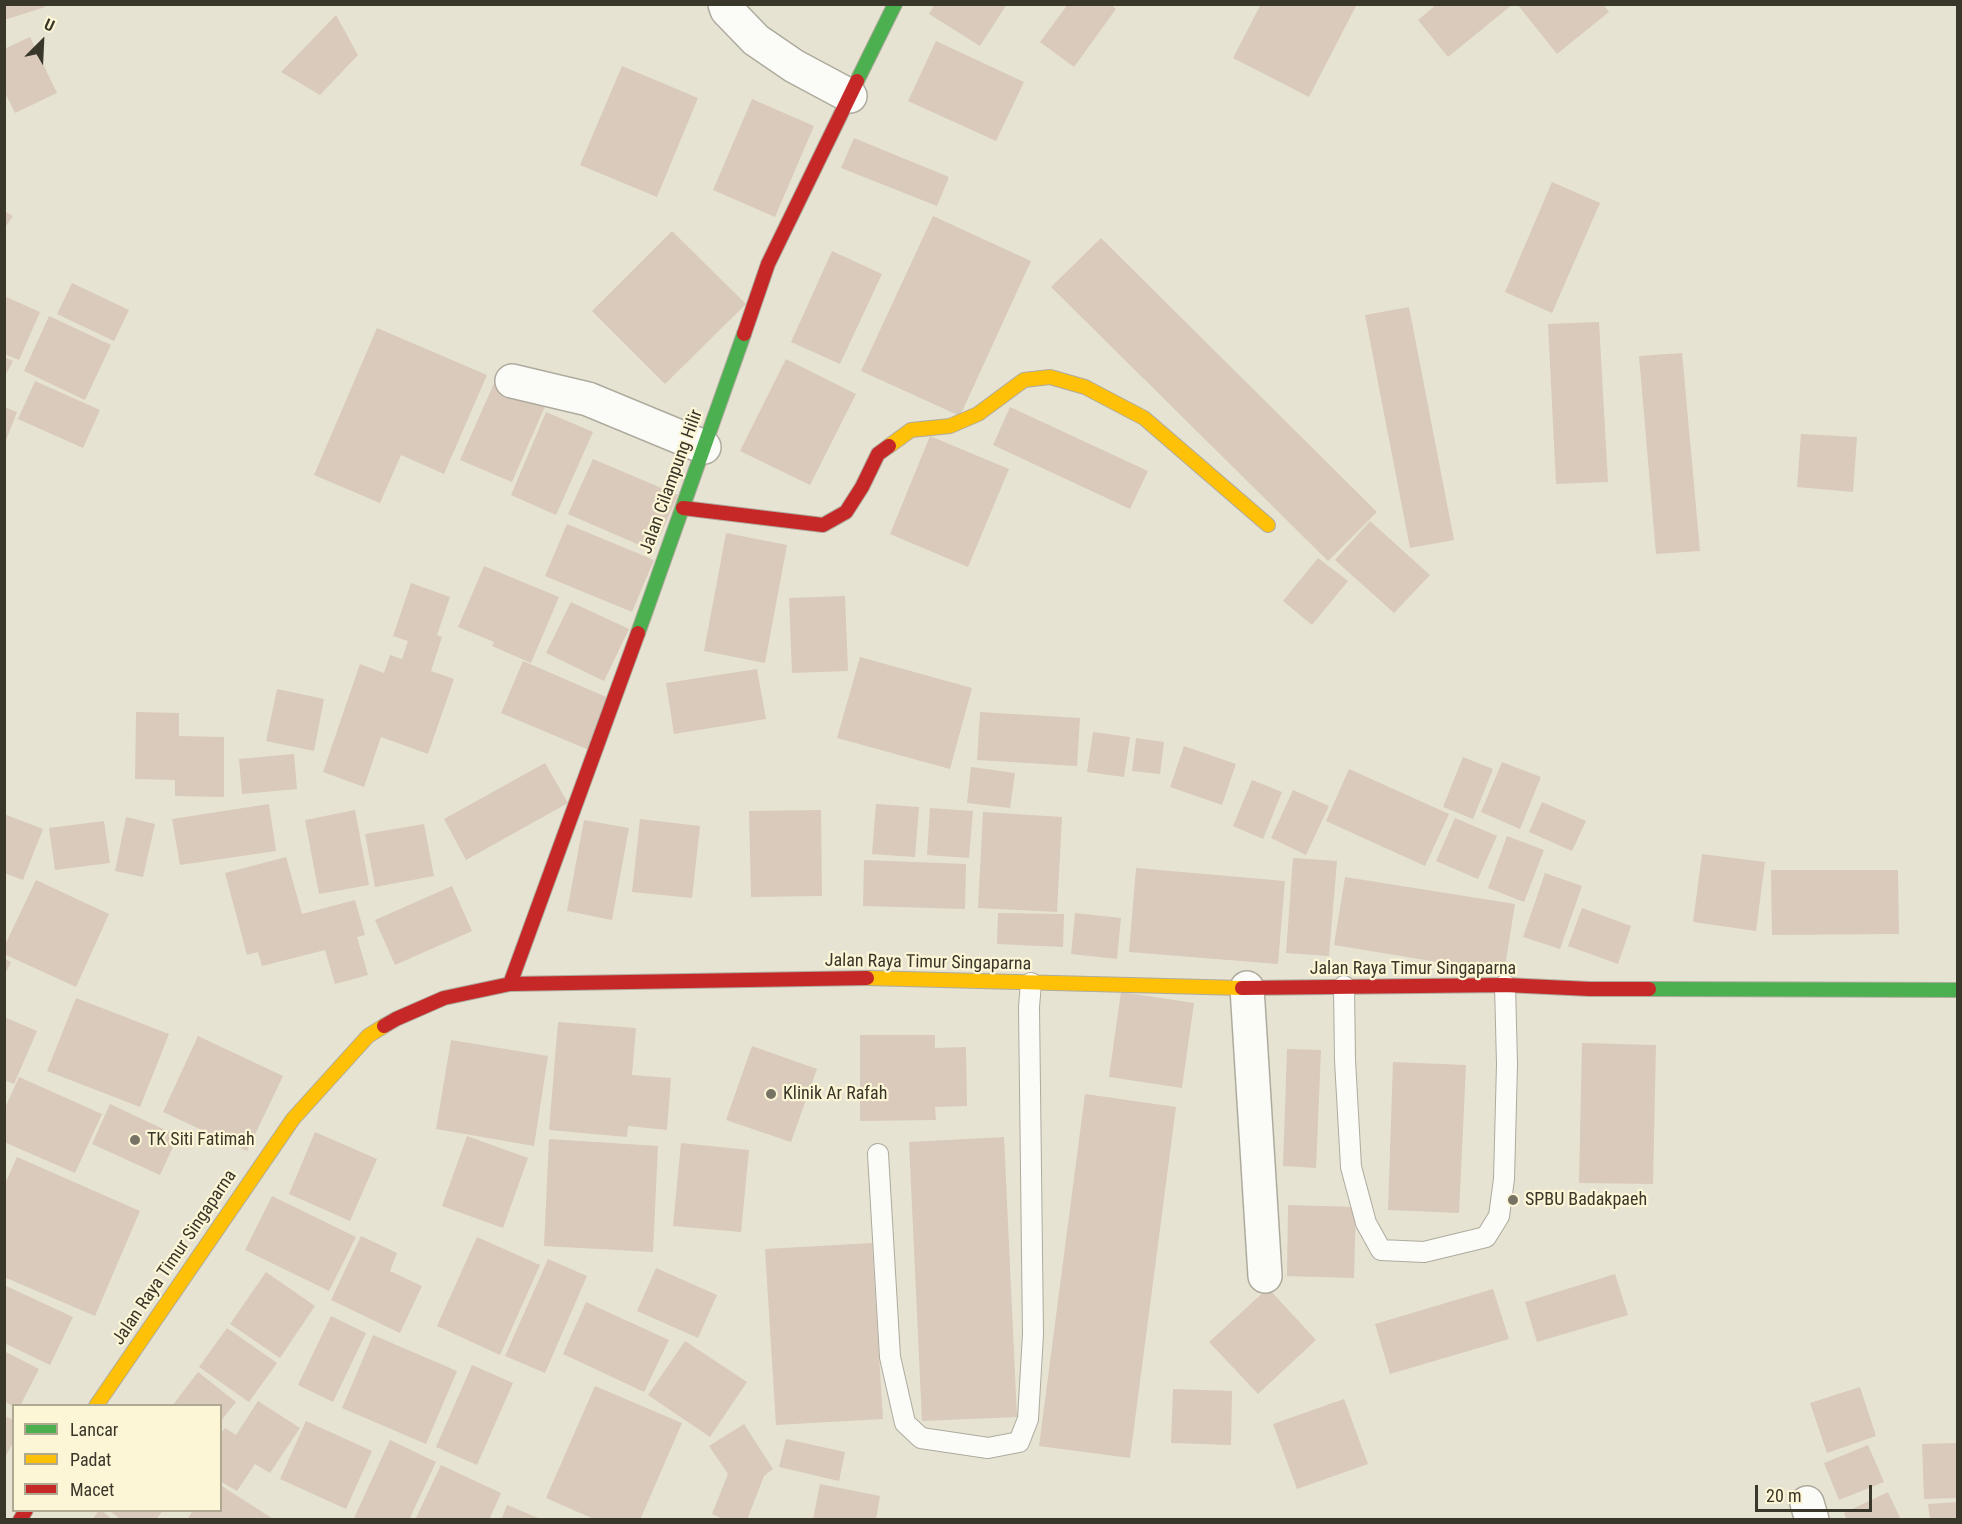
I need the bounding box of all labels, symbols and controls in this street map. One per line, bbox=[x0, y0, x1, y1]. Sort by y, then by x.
north arrow bbox=[12, 12, 72, 72]
text: U bbox=[41, 15, 58, 36]
street label: Jalan Cilampung Hilir bbox=[636, 407, 708, 557]
street label: Jalan Raya Timur Singaparna bbox=[825, 950, 1031, 976]
street label: Jalan Raya Timur Singaparna bbox=[1310, 958, 1516, 980]
place label: Klinik Ar Rafah bbox=[783, 1083, 887, 1105]
marker: Klinik Ar Rafah bbox=[764, 1087, 778, 1101]
place label: TK Siti Fatimah bbox=[147, 1129, 255, 1151]
marker: TK Siti Fatimah bbox=[128, 1133, 142, 1147]
street label: Jalan Raya Timur Singaparna bbox=[108, 1166, 242, 1350]
place label: SPBU Badakpaeh bbox=[1525, 1189, 1647, 1211]
marker: SPBU Badakpaeh bbox=[1506, 1193, 1520, 1207]
legend bbox=[12, 1404, 222, 1512]
text: Lancar bbox=[70, 1419, 118, 1440]
text: Padat bbox=[70, 1449, 111, 1470]
scale bar bbox=[1758, 1473, 1875, 1511]
text: Macet bbox=[70, 1479, 114, 1500]
text: 20 m bbox=[1766, 1485, 1801, 1506]

